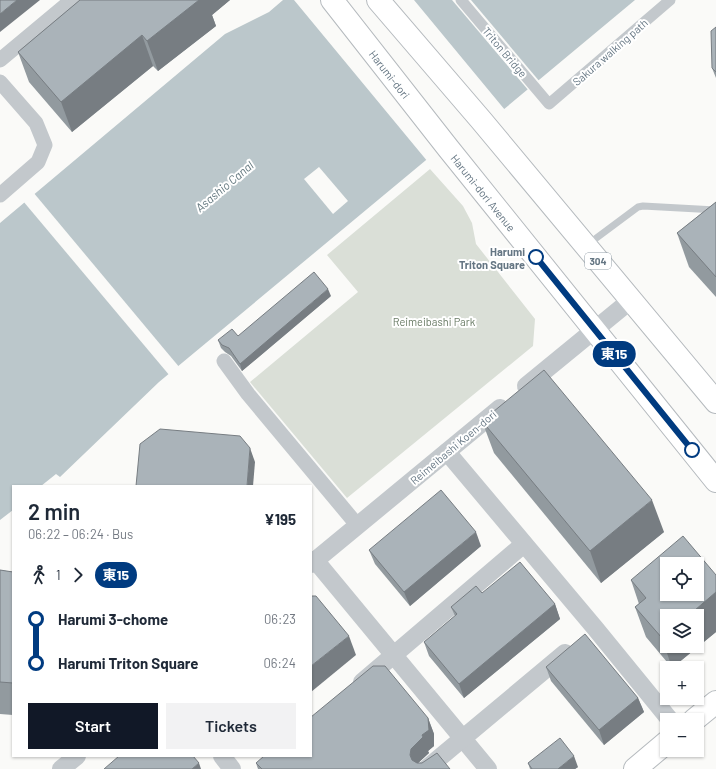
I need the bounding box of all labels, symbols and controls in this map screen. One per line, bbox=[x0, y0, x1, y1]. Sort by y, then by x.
street label: Sakura walking path bbox=[570, 16, 650, 88]
street label: Triton Bridge bbox=[480, 24, 530, 80]
street label: Harumi-dori bbox=[367, 47, 413, 101]
street label: Harumi-dori Avenue bbox=[449, 151, 519, 234]
water label: Asashio Canal bbox=[192, 158, 256, 214]
place label: Harumi Triton Square bbox=[459, 245, 525, 271]
marker: Harumi Triton Square bbox=[528, 249, 544, 265]
road number: 304 bbox=[585, 253, 611, 269]
park label: Reimeibashi Park bbox=[393, 315, 476, 328]
line badge: 東15 bbox=[591, 341, 637, 367]
text: 東15 bbox=[601, 345, 627, 362]
street label: Reimeibashi Koen-dori bbox=[407, 407, 499, 487]
unlabelled marker bbox=[684, 442, 700, 458]
text: 2 min bbox=[28, 498, 80, 524]
text: ¥195 bbox=[264, 510, 296, 528]
text: 06:22 – 06:24 · Bus bbox=[28, 526, 133, 542]
map controls bbox=[660, 557, 704, 757]
button: locate bbox=[660, 557, 704, 601]
icon: walk bbox=[28, 564, 50, 586]
icon: forward bbox=[67, 564, 89, 586]
text: 東15 bbox=[103, 566, 129, 583]
text: 1 bbox=[56, 567, 61, 583]
button: layers bbox=[660, 609, 704, 653]
text: Harumi 3-chome bbox=[58, 610, 168, 628]
text: 06:23 bbox=[264, 611, 296, 627]
text: Harumi Triton Square bbox=[58, 654, 199, 672]
text: 06:24 bbox=[263, 655, 296, 671]
button: + bbox=[660, 661, 704, 705]
button: Start bbox=[28, 703, 158, 749]
button: Tickets bbox=[166, 703, 296, 749]
button: − bbox=[660, 713, 704, 757]

